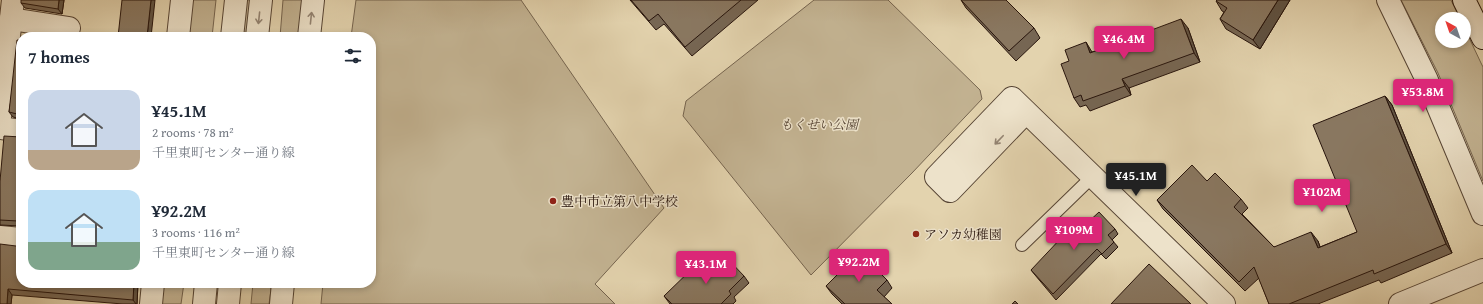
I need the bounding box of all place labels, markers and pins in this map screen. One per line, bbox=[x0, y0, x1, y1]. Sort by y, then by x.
pin: ¥46.4M bbox=[1091, 26, 1157, 60]
pin: ¥53.8M bbox=[1390, 79, 1456, 113]
pin: ¥45.1M bbox=[1103, 163, 1169, 197]
pin: ¥102M bbox=[1294, 179, 1350, 213]
place label: 豊中市立第八中学校 bbox=[561, 192, 678, 211]
marker: 豊中市立第八中学校 bbox=[548, 196, 558, 206]
pin: ¥109M bbox=[1046, 217, 1102, 251]
place label: アソカ幼稚園 bbox=[924, 225, 1002, 244]
marker: アソカ幼稚園 bbox=[911, 229, 921, 239]
pin: ¥92.2M bbox=[826, 249, 892, 283]
pin: ¥43.1M bbox=[673, 251, 739, 285]

